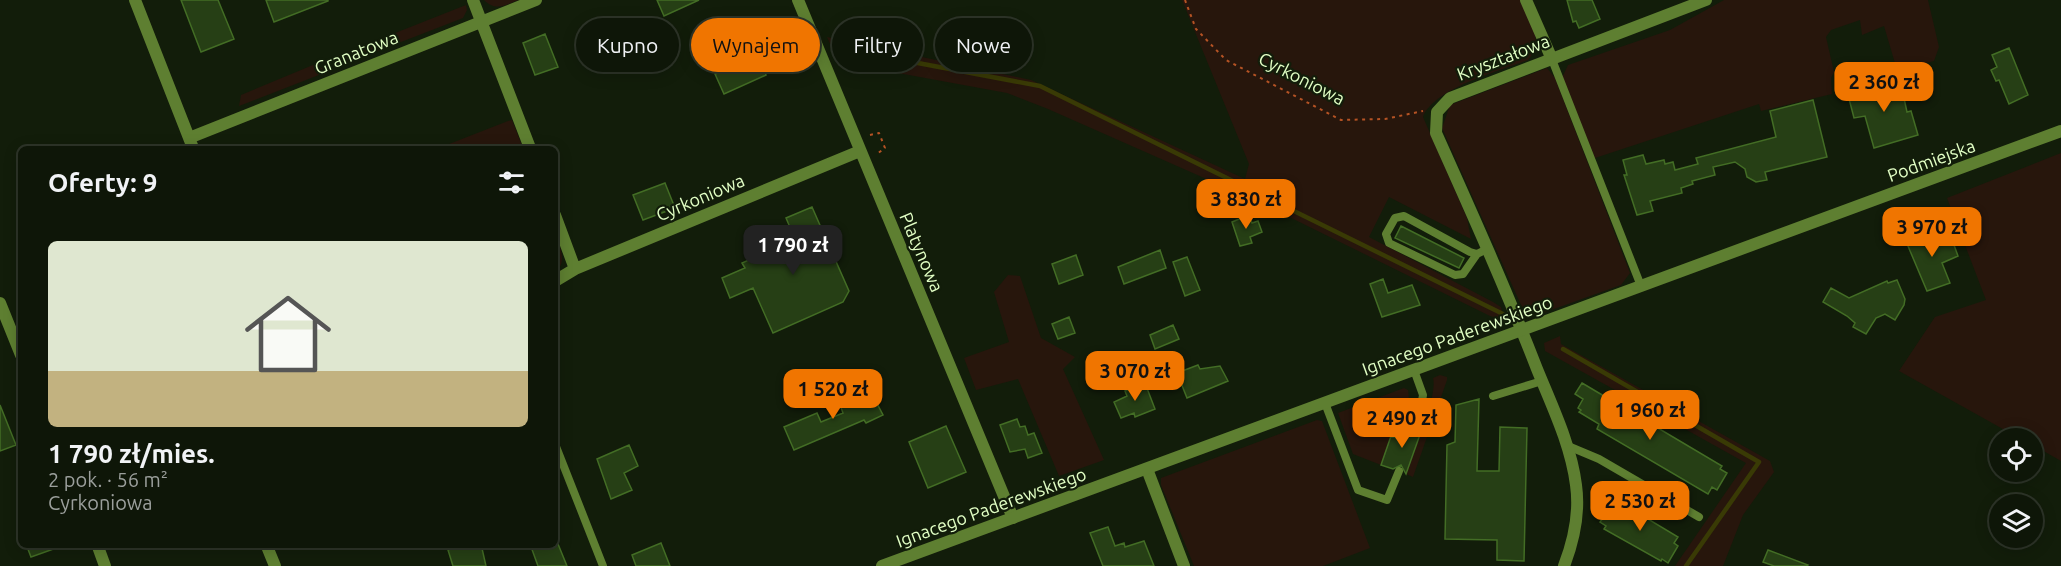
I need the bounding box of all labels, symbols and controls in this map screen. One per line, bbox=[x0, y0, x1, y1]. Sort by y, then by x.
chip: Kupno bbox=[576, 18, 679, 72]
chip: Wynajem bbox=[691, 18, 820, 72]
chip: Filtry bbox=[832, 18, 923, 72]
chip: Nowe bbox=[935, 18, 1032, 72]
street label: Granatowa bbox=[311, 26, 401, 78]
street label: Kryształowa bbox=[1454, 30, 1552, 84]
street label: Cyrkoniowa bbox=[1256, 48, 1348, 108]
pin: 2 360 zł bbox=[1822, 62, 1946, 113]
text: 2 360 zł bbox=[1848, 70, 1920, 93]
street label: Podmiejska bbox=[1884, 135, 1978, 185]
icon: filters bbox=[495, 166, 528, 199]
text: Oferty: 9 bbox=[48, 168, 157, 197]
street label: Cyrkoniowa bbox=[653, 169, 747, 225]
pin: 3 830 zł bbox=[1184, 179, 1308, 230]
text: 3 830 zł bbox=[1210, 187, 1282, 210]
pin: 3 970 zł bbox=[1870, 207, 1994, 258]
street label: Platynowa bbox=[896, 209, 948, 295]
text: 3 970 zł bbox=[1896, 215, 1968, 238]
pin: 1 790 zł bbox=[731, 225, 855, 276]
text: 1 790 zł bbox=[757, 233, 829, 256]
icon: home bbox=[234, 280, 342, 388]
street label: Ignacego Paderewskiego bbox=[1359, 291, 1555, 379]
pin: 3 070 zł bbox=[1073, 351, 1197, 402]
text: 3 070 zł bbox=[1099, 359, 1171, 382]
pin: 1 520 zł bbox=[771, 369, 895, 420]
text: 1 520 zł bbox=[797, 377, 869, 400]
pin: 1 960 zł bbox=[1588, 390, 1712, 441]
pin: 2 490 zł bbox=[1340, 398, 1464, 449]
text: 1 960 zł bbox=[1614, 398, 1686, 421]
text: 2 490 zł bbox=[1366, 406, 1438, 429]
map controls bbox=[1989, 428, 2043, 548]
button: locate bbox=[1989, 428, 2043, 482]
text: 1 790 zł/mies. bbox=[48, 439, 215, 468]
street label: Ignacego Paderewskiego bbox=[893, 463, 1089, 551]
text: 2 pok. · 56 m² bbox=[48, 468, 168, 491]
pin: 2 530 zł bbox=[1578, 481, 1702, 532]
text: 2 530 zł bbox=[1604, 489, 1676, 512]
text: Cyrkoniowa bbox=[48, 491, 153, 514]
button: layers bbox=[1989, 494, 2043, 548]

